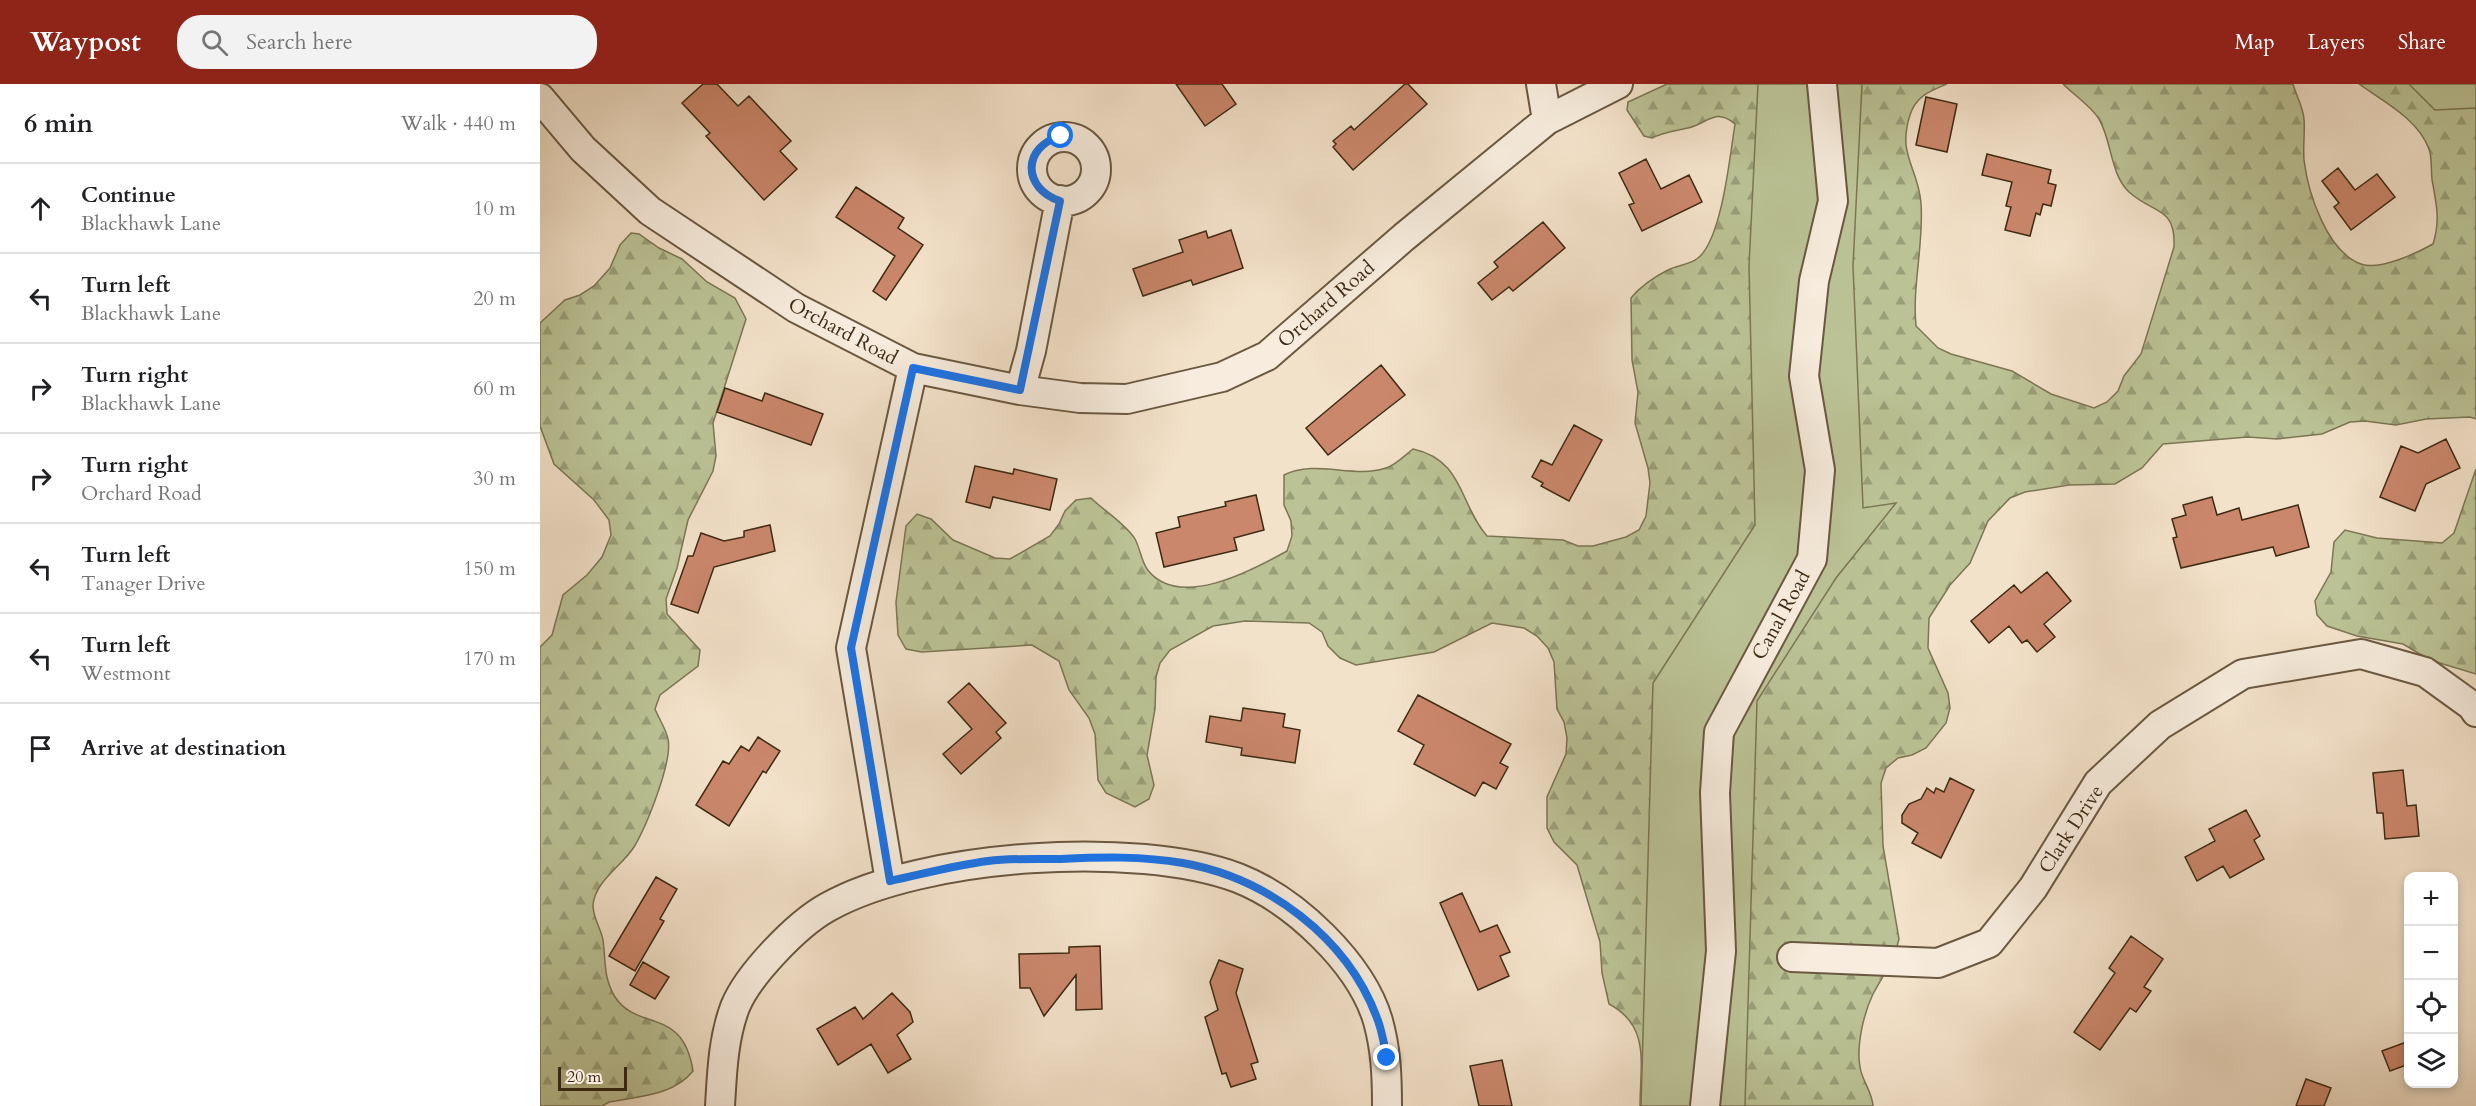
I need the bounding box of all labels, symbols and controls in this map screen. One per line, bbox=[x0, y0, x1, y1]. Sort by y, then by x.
search box bbox=[177, 15, 597, 69]
text: Waypost bbox=[30, 23, 141, 61]
icon: search bbox=[198, 26, 231, 59]
text: Search here bbox=[246, 27, 353, 57]
text: Map bbox=[2235, 28, 2275, 57]
text: Layers bbox=[2308, 28, 2365, 57]
text: Share bbox=[2398, 28, 2446, 57]
text: 6 min bbox=[24, 106, 93, 141]
text: Walk · 440 m bbox=[401, 110, 516, 137]
route start bbox=[1047, 122, 1073, 148]
text: Continue bbox=[81, 180, 176, 210]
icon: ahead bbox=[24, 192, 57, 225]
text: 10 m bbox=[473, 195, 516, 222]
text: Blackhawk Lane bbox=[81, 210, 221, 237]
street label: Orchard Road bbox=[1272, 254, 1381, 354]
text: Turn left bbox=[81, 270, 170, 300]
icon: left bbox=[24, 282, 57, 315]
text: 20 m bbox=[473, 285, 516, 312]
street label: Orchard Road bbox=[783, 291, 903, 371]
text: Blackhawk Lane bbox=[81, 300, 221, 327]
text: Turn right bbox=[81, 360, 188, 390]
icon: right bbox=[24, 372, 57, 405]
text: 60 m bbox=[473, 375, 516, 402]
text: Blackhawk Lane bbox=[81, 390, 221, 417]
text: Turn right bbox=[81, 450, 188, 480]
icon: right bbox=[24, 462, 57, 495]
text: 30 m bbox=[473, 465, 516, 492]
text: Orchard Road bbox=[81, 480, 202, 507]
text: Turn left bbox=[81, 540, 170, 570]
icon: left bbox=[24, 552, 57, 585]
text: 150 m bbox=[463, 555, 516, 582]
street label: Canal Road bbox=[1745, 565, 1817, 665]
text: Tanager Drive bbox=[81, 570, 206, 597]
text: Turn left bbox=[81, 630, 170, 660]
icon: left bbox=[24, 642, 57, 675]
text: 170 m bbox=[463, 645, 516, 672]
text: Westmont bbox=[81, 660, 171, 687]
icon: arrive bbox=[24, 732, 57, 765]
text: Arrive at destination bbox=[81, 733, 286, 763]
street label: Clark Drive bbox=[2032, 779, 2110, 879]
map controls bbox=[2404, 872, 2458, 1088]
button: + bbox=[2404, 872, 2458, 926]
button: − bbox=[2404, 926, 2458, 980]
button: locate bbox=[2404, 980, 2458, 1034]
button: layers bbox=[2404, 1034, 2458, 1088]
route end bbox=[1373, 1044, 1399, 1070]
scale bar bbox=[558, 1064, 627, 1092]
text: 20 m bbox=[567, 1066, 601, 1088]

